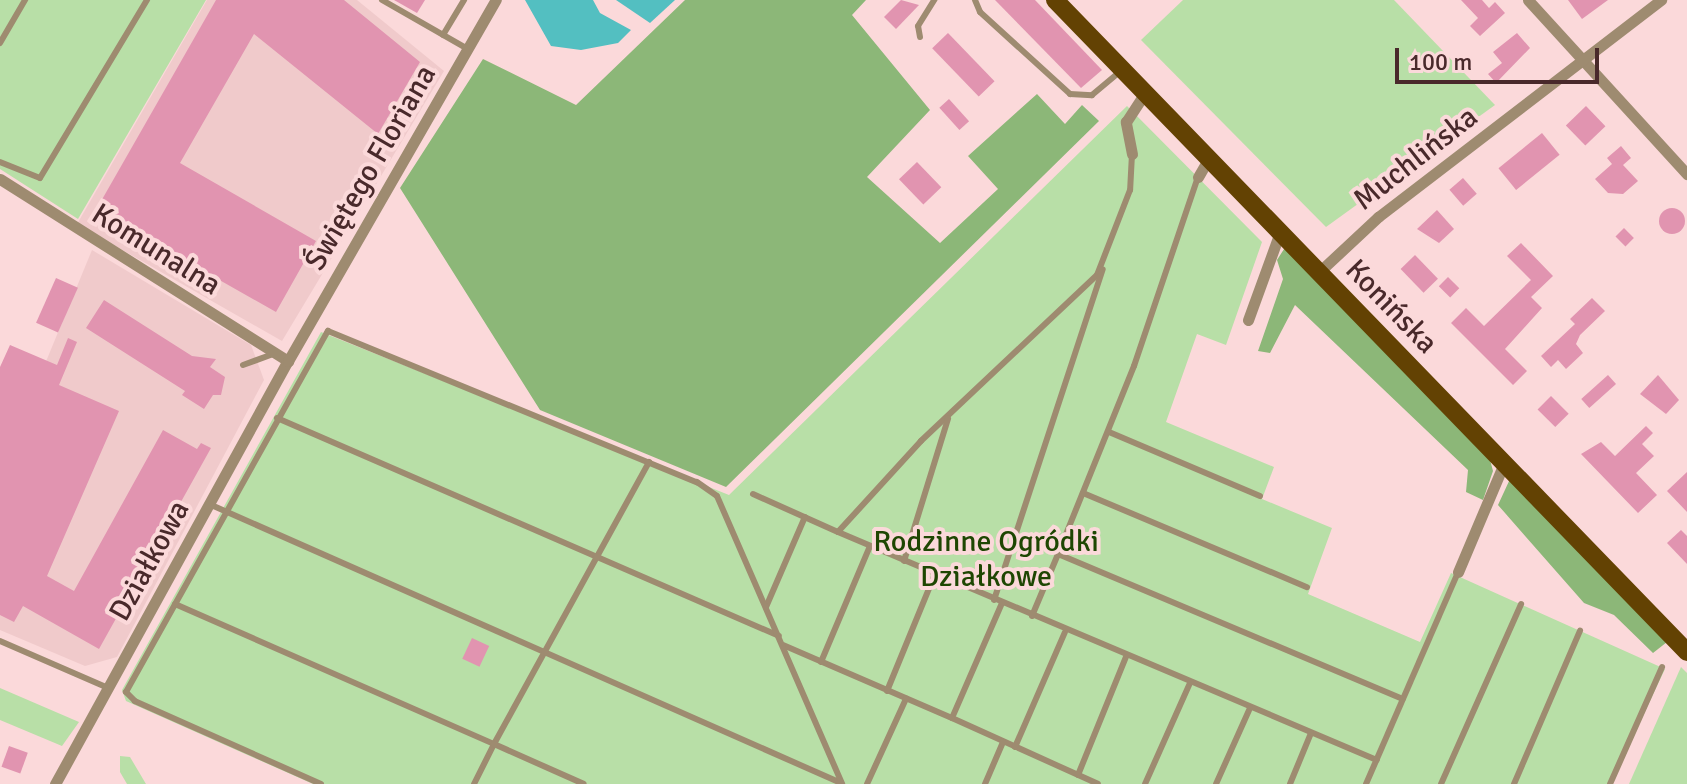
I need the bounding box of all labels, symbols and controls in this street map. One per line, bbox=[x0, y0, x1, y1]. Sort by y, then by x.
scale bar bbox=[1399, 32, 1603, 82]
text: 100 m bbox=[1409, 47, 1472, 77]
street label: Świętego Floriana bbox=[298, 59, 444, 277]
street label: Muchlińska bbox=[1347, 99, 1485, 219]
street label: Komunalna bbox=[85, 196, 227, 304]
street label: Konińska bbox=[1337, 252, 1445, 362]
street label: Działkowa bbox=[102, 494, 198, 628]
park label: Rodzinne Ogródki Działkowe bbox=[873, 524, 1099, 594]

